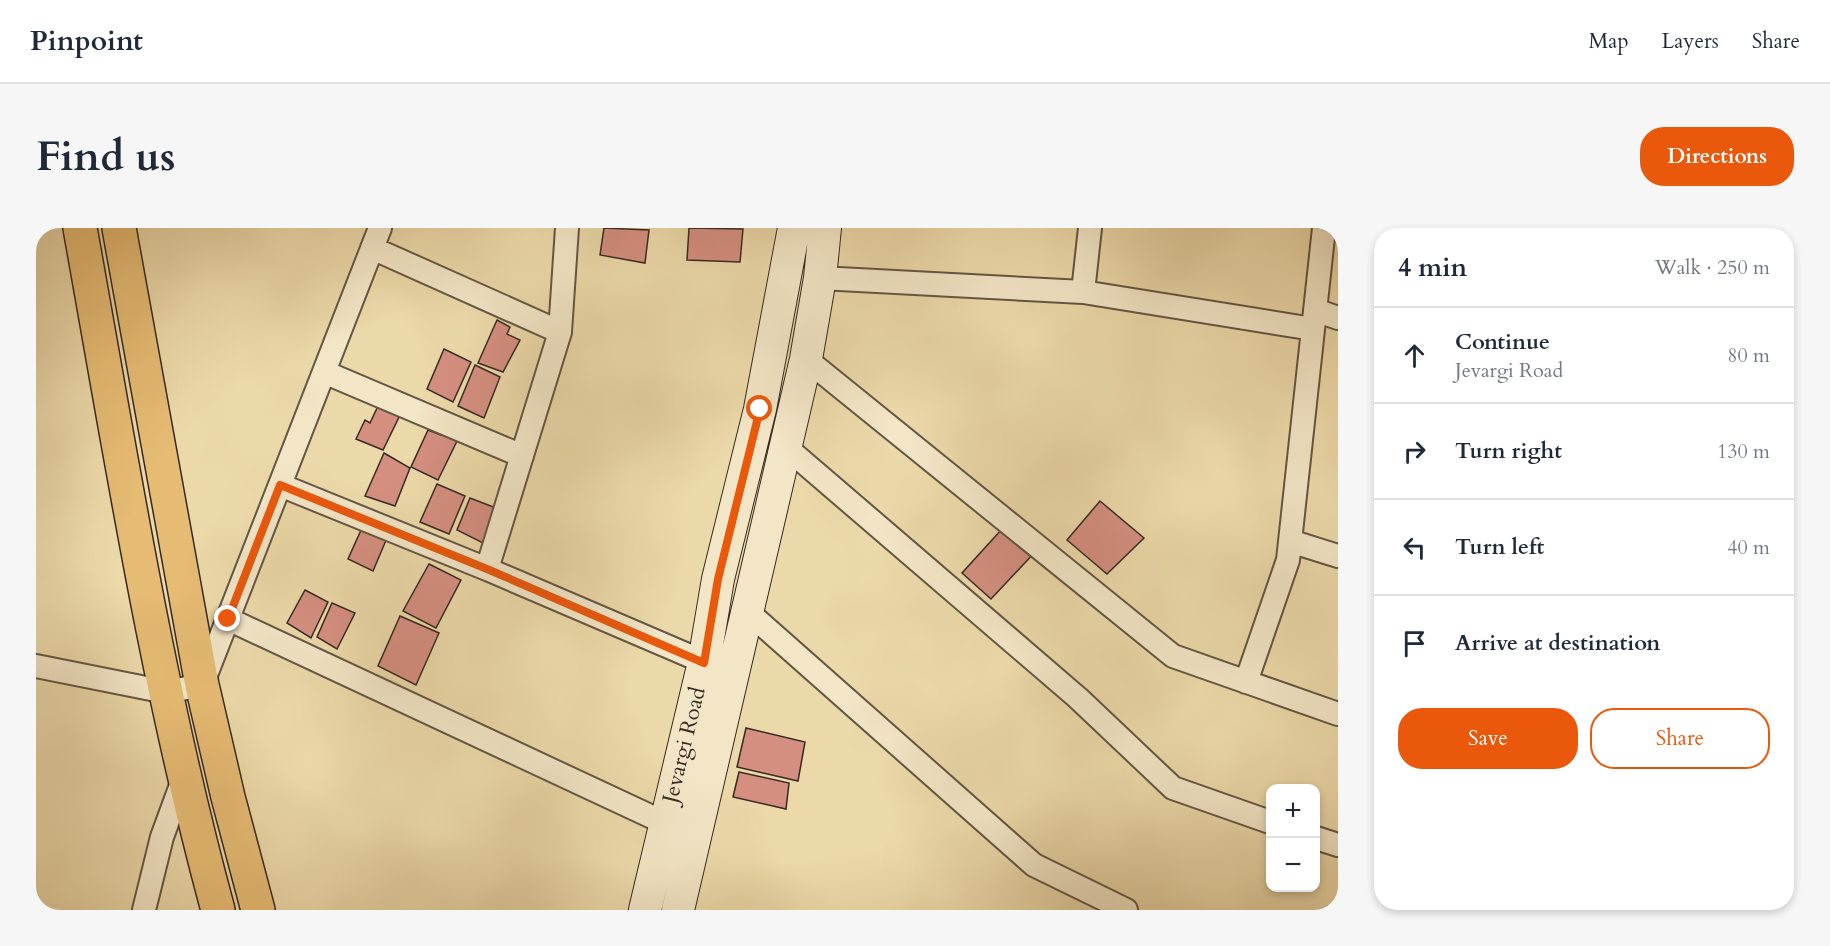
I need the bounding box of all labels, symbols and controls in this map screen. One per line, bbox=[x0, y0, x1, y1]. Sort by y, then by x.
text: Pinpoint bbox=[30, 22, 143, 60]
text: Map bbox=[1589, 27, 1629, 56]
text: Layers bbox=[1662, 27, 1719, 56]
text: Share bbox=[1752, 27, 1800, 56]
button: Directions bbox=[1640, 127, 1794, 186]
text: Find us bbox=[36, 128, 176, 185]
text: 4 min bbox=[1398, 250, 1467, 285]
text: Walk · 250 m bbox=[1655, 254, 1770, 281]
text: Continue bbox=[1455, 327, 1550, 357]
icon: ahead bbox=[1398, 339, 1431, 372]
text: 80 m bbox=[1727, 342, 1770, 369]
text: Jevargi Road bbox=[1455, 357, 1563, 384]
route start bbox=[746, 395, 772, 421]
icon: right bbox=[1398, 435, 1431, 468]
text: Turn right bbox=[1455, 436, 1562, 466]
text: 130 m bbox=[1717, 438, 1770, 465]
icon: left bbox=[1398, 531, 1431, 564]
text: Turn left bbox=[1455, 532, 1544, 562]
text: 40 m bbox=[1727, 534, 1770, 561]
route end bbox=[214, 605, 240, 631]
icon: arrive bbox=[1398, 627, 1431, 660]
text: Arrive at destination bbox=[1455, 628, 1660, 658]
street label: Jevargi Road bbox=[654, 683, 713, 809]
button: Save bbox=[1398, 708, 1578, 769]
button: Share bbox=[1590, 708, 1770, 769]
map controls bbox=[1266, 784, 1320, 892]
button: + bbox=[1266, 784, 1320, 838]
button: − bbox=[1266, 838, 1320, 892]

